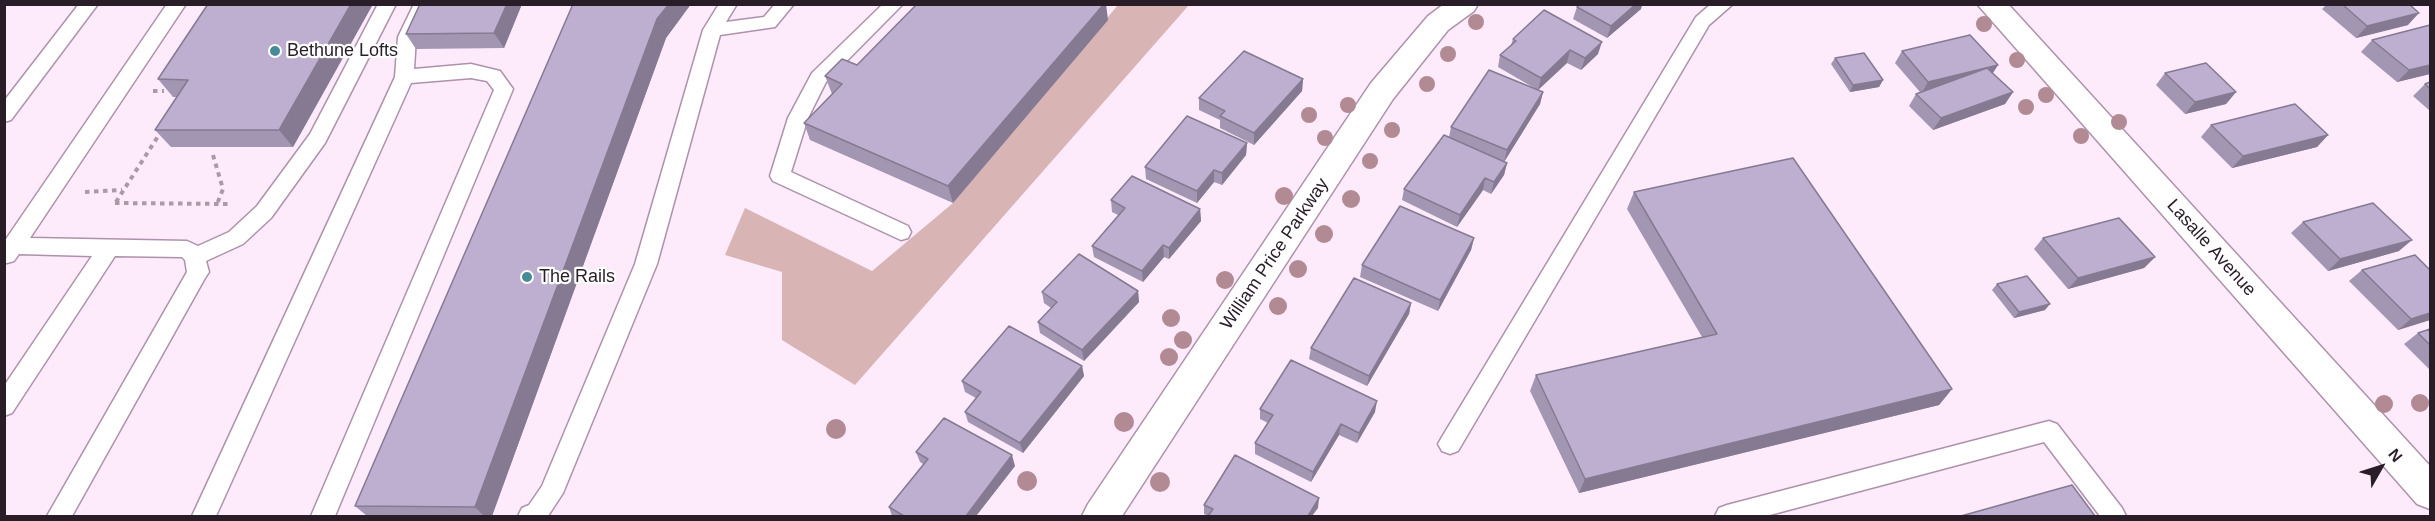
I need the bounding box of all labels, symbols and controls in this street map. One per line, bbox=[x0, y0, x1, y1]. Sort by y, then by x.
place label: Bethune Lofts bbox=[287, 40, 398, 62]
marker: Bethune Lofts bbox=[268, 44, 282, 58]
street label: William Price Parkway bbox=[1216, 174, 1334, 334]
street label: Lasalle Avenue bbox=[2162, 195, 2260, 301]
place label: The Rails bbox=[539, 266, 615, 288]
marker: The Rails bbox=[520, 270, 534, 284]
north arrow bbox=[2351, 437, 2411, 497]
text: N bbox=[2385, 446, 2406, 465]

